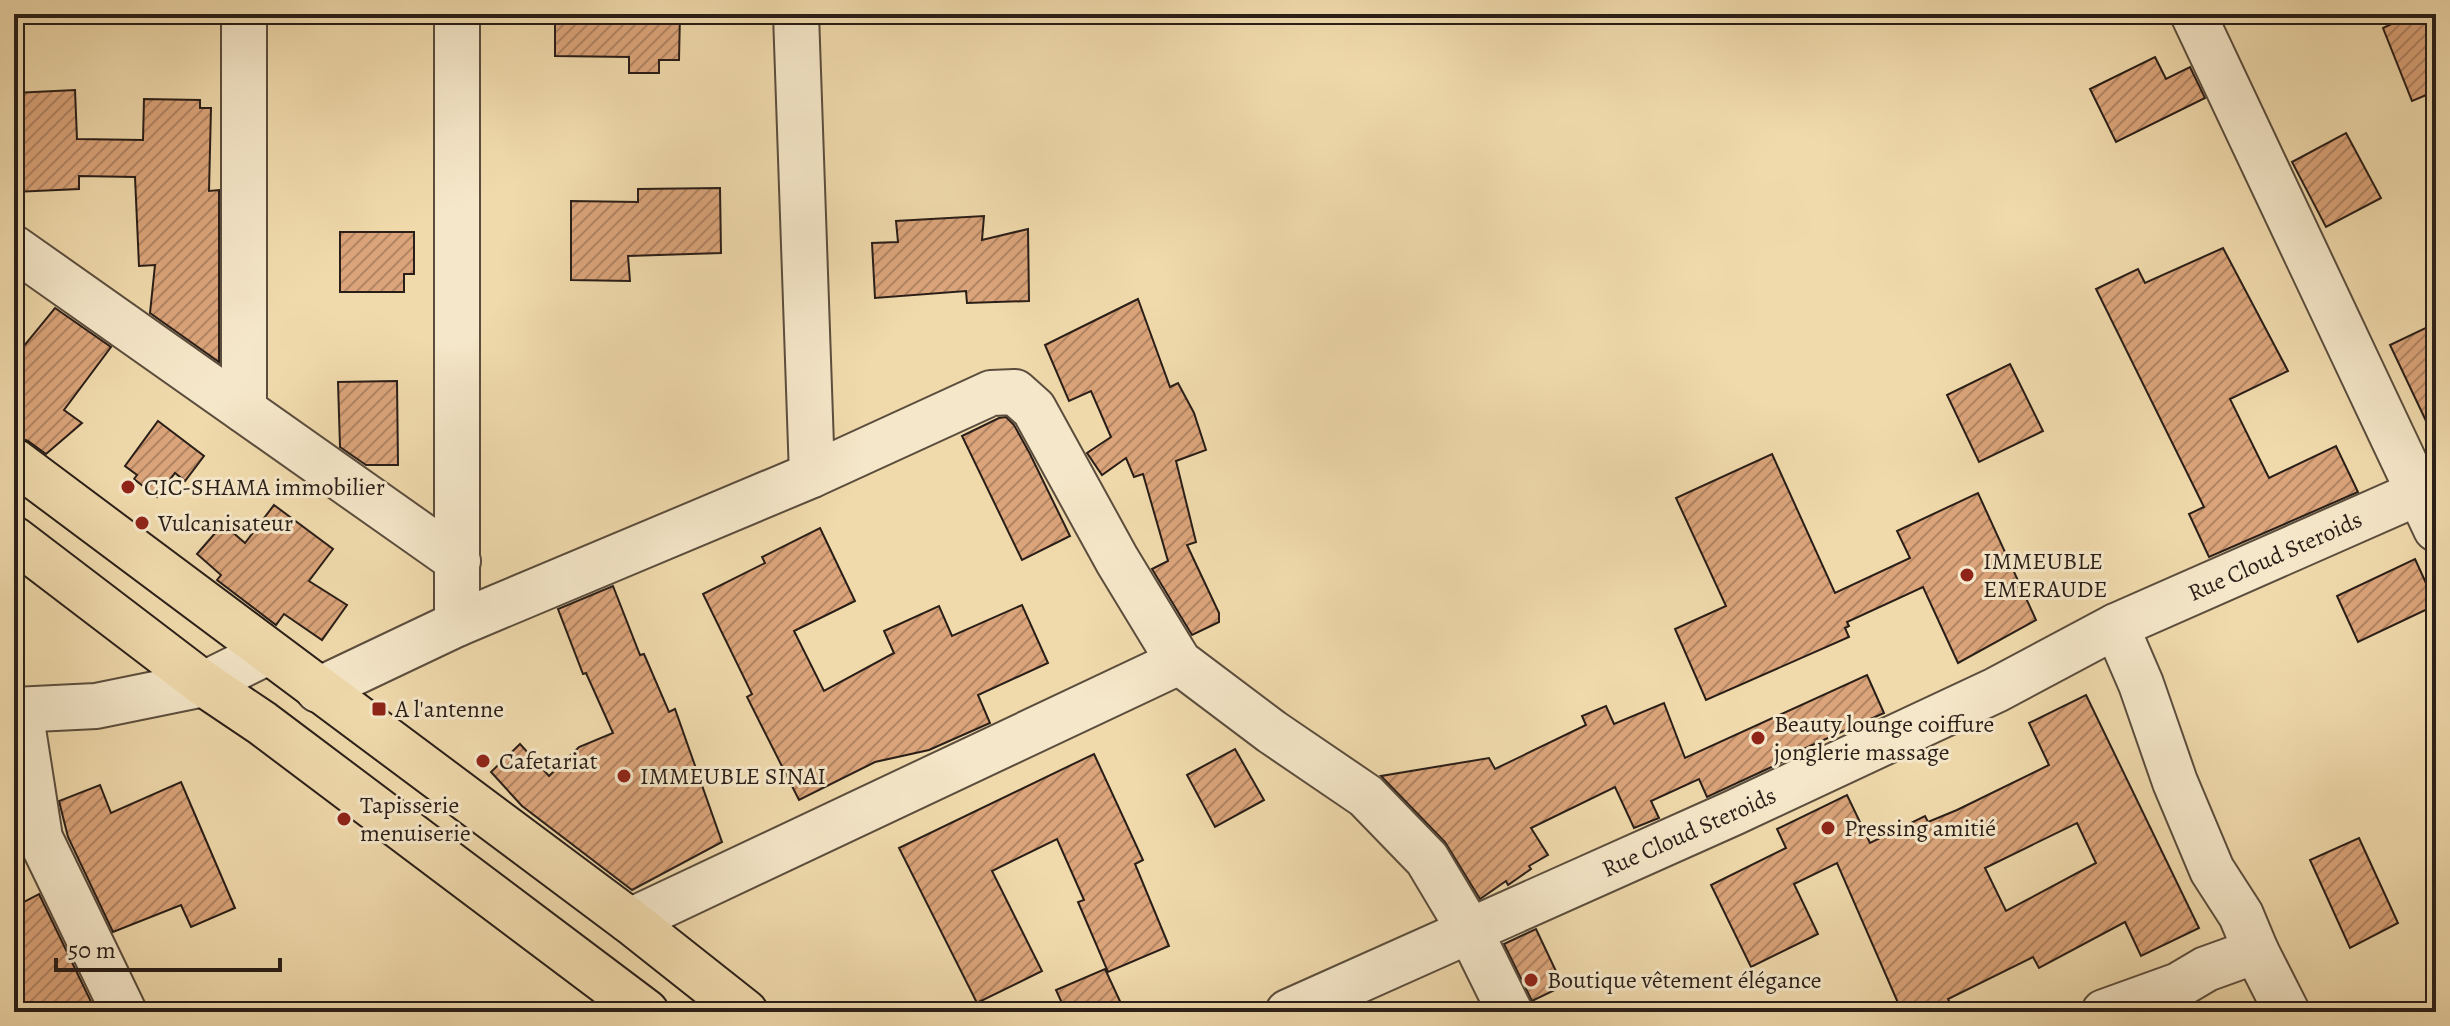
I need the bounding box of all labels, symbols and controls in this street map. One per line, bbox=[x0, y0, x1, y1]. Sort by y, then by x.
place label: CIC-SHAMA immobilier bbox=[144, 471, 385, 503]
marker: CIC-SHAMA immobilier bbox=[119, 478, 137, 496]
street label: Rue Cloud Steroids bbox=[2183, 503, 2367, 609]
place label: Vulcanisateur bbox=[157, 507, 293, 539]
marker: Vulcanisateur bbox=[133, 514, 151, 532]
place label: IMMEUBLE EMERAUDE bbox=[1983, 545, 2108, 605]
marker: IMMEUBLE EMERAUDE bbox=[1958, 566, 1976, 584]
place label: A l'antenne bbox=[394, 693, 504, 725]
marker: A l'antenne bbox=[370, 700, 388, 718]
place label: Beauty lounge coiffure jonglerie massage bbox=[1774, 708, 1994, 768]
marker: Beauty lounge coiffure jonglerie massage bbox=[1749, 729, 1767, 747]
place label: Cafetariat bbox=[499, 745, 598, 777]
marker: Cafetariat bbox=[474, 752, 492, 770]
place label: IMMEUBLE SINAI bbox=[640, 760, 826, 792]
marker: IMMEUBLE SINAI bbox=[615, 767, 633, 785]
street label: Rue Cloud Steroids bbox=[1597, 779, 1781, 885]
place label: Tapisserie menuiserie bbox=[360, 789, 471, 849]
marker: Tapisserie menuiserie bbox=[335, 810, 353, 828]
place label: Pressing amitié bbox=[1844, 812, 1996, 844]
marker: Pressing amitié bbox=[1819, 819, 1837, 837]
scale bar bbox=[56, 922, 280, 972]
text: 50 m bbox=[68, 934, 116, 966]
place label: Boutique vêtement élégance bbox=[1547, 964, 1822, 996]
marker: Boutique vêtement élégance bbox=[1522, 971, 1540, 989]

